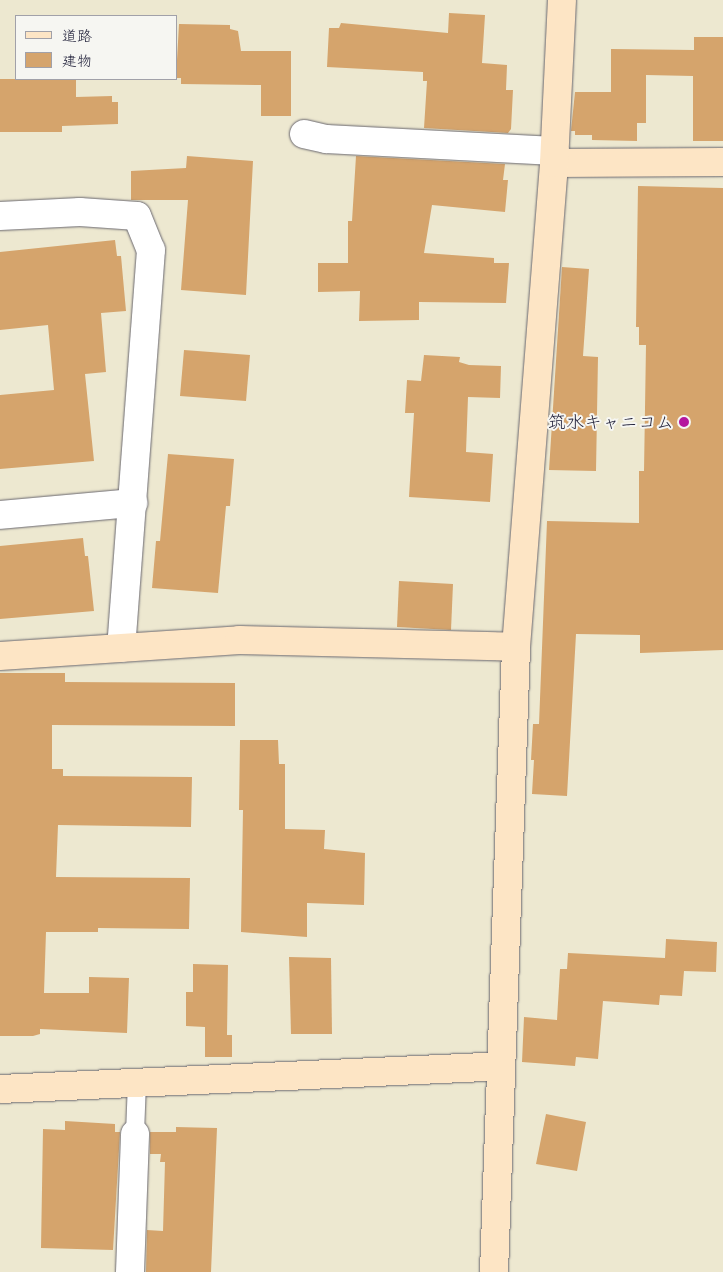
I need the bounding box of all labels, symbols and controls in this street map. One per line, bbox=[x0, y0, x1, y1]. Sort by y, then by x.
legend bbox=[15, 15, 178, 80]
text: 道路 bbox=[62, 26, 92, 45]
text: 建物 bbox=[62, 51, 92, 70]
place label: 筑水キャニコム bbox=[548, 411, 674, 433]
marker: 筑水キャニコム bbox=[678, 416, 690, 428]

